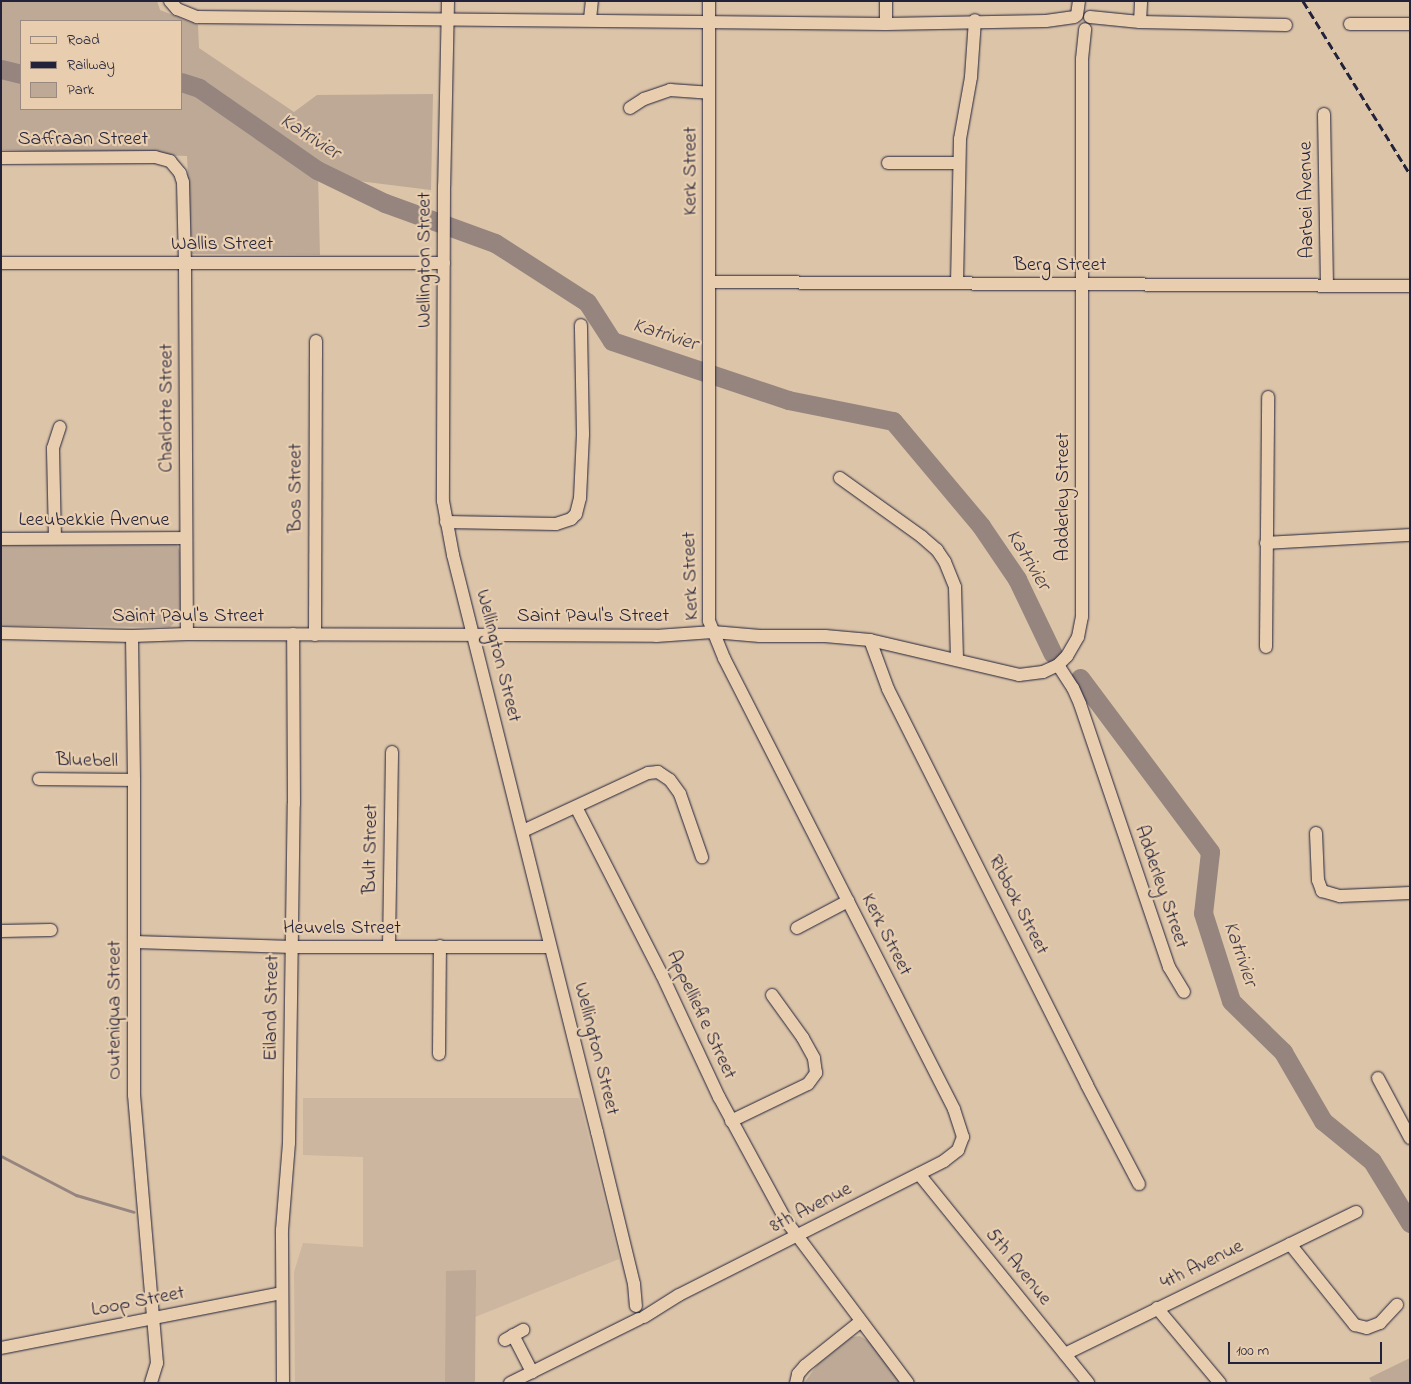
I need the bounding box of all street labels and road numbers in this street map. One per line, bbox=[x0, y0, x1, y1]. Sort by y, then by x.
street label: Kerk Street bbox=[679, 126, 703, 216]
street label: Saffraan Street bbox=[18, 127, 148, 151]
street label: Aarbei Avenue bbox=[1294, 141, 1320, 259]
street label: Wellington Street bbox=[413, 192, 437, 328]
street label: Wallis Street bbox=[171, 232, 273, 256]
street label: Berg Street bbox=[1013, 253, 1107, 277]
street label: Charlotte Street bbox=[155, 343, 179, 473]
street label: Adderley Street bbox=[1051, 433, 1075, 561]
street label: Bos Street bbox=[284, 443, 308, 533]
street label: Leeubekkie Avenue bbox=[18, 508, 170, 532]
street label: Kerk Street bbox=[677, 531, 705, 621]
street label: Wellington Street bbox=[470, 587, 526, 725]
street label: Saint Paul's Street bbox=[112, 604, 264, 628]
street label: Saint Paul's Street bbox=[517, 604, 669, 628]
street label: Bluebell bbox=[56, 748, 118, 774]
street label: Bult Street bbox=[358, 804, 384, 894]
street label: Adderley Street bbox=[1129, 822, 1193, 952]
street label: Ribbok Street bbox=[983, 851, 1053, 959]
street label: Kerk Street bbox=[855, 890, 917, 980]
street label: Heuvels Street bbox=[283, 916, 401, 940]
street label: Outeniqua Street bbox=[103, 940, 127, 1080]
street label: Appelliefie Street bbox=[661, 947, 741, 1083]
street label: Eiland Street bbox=[259, 955, 285, 1061]
street label: Wellington Street bbox=[568, 980, 624, 1118]
street label: 8th Avenue bbox=[766, 1177, 856, 1239]
street label: 5th Avenue bbox=[980, 1224, 1056, 1310]
street label: 4th Avenue bbox=[1157, 1235, 1247, 1295]
street label: Loop Street bbox=[89, 1281, 187, 1323]

